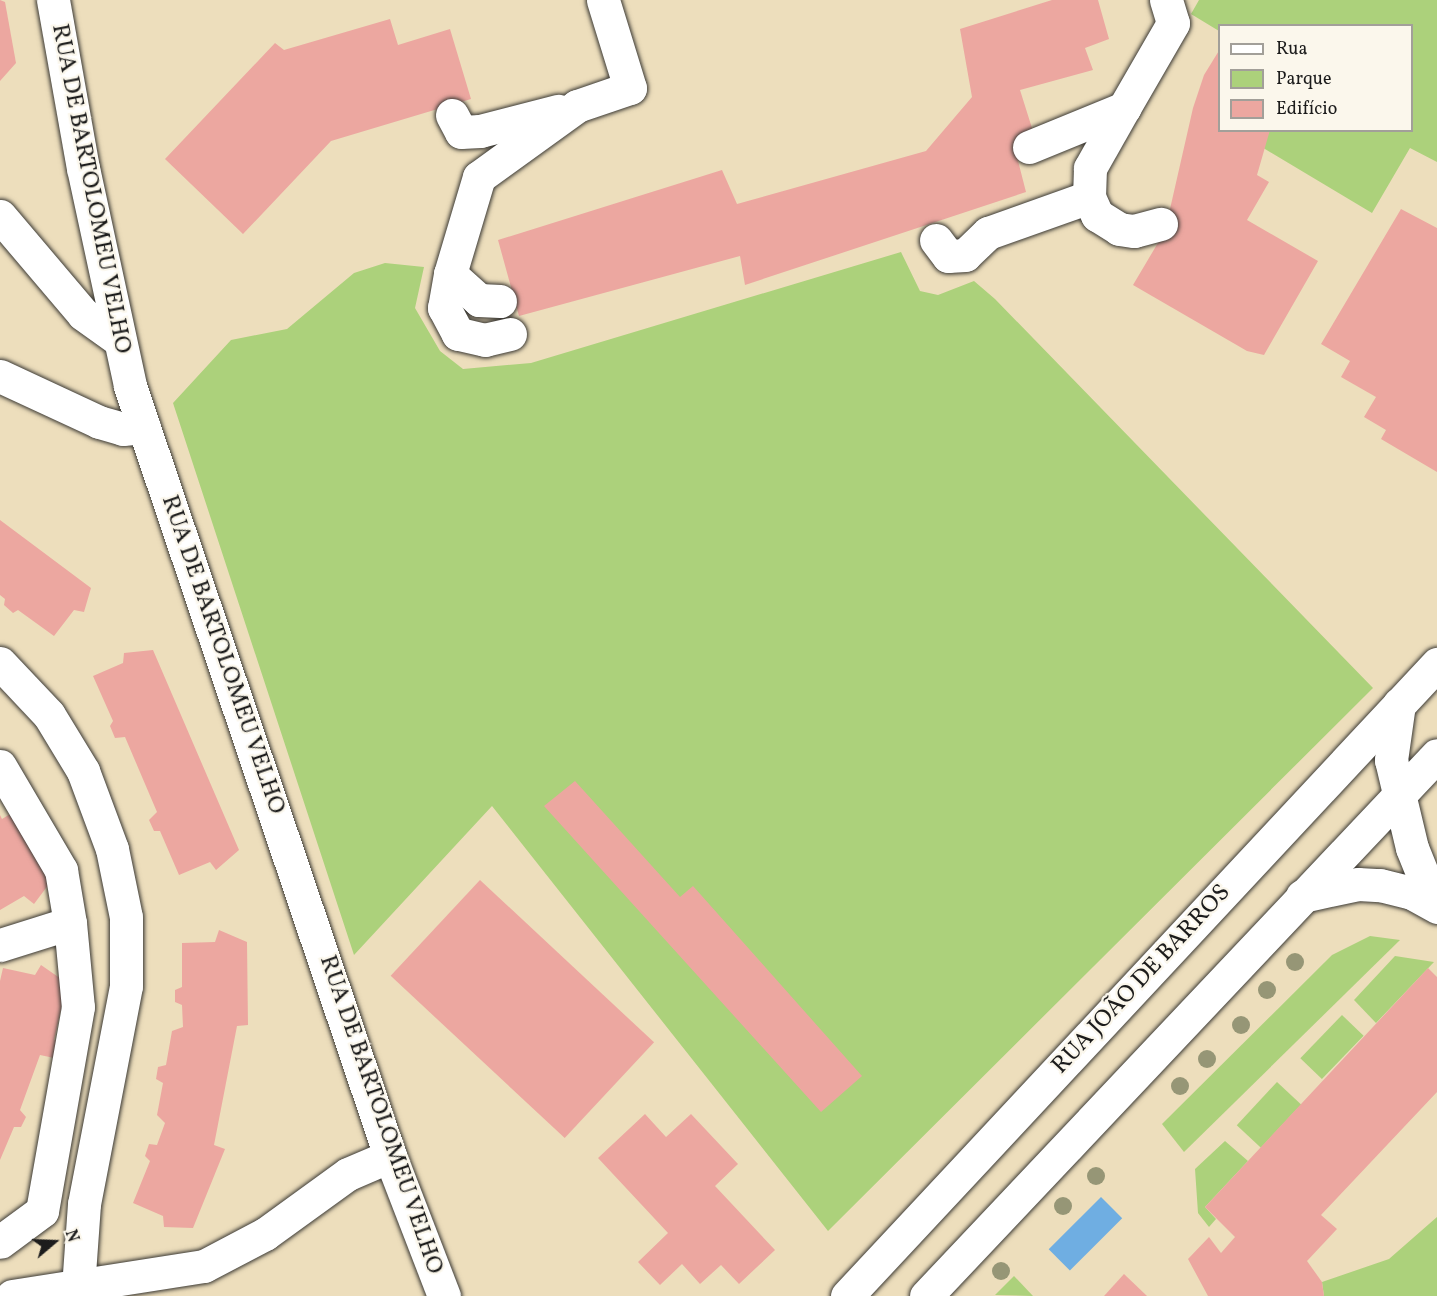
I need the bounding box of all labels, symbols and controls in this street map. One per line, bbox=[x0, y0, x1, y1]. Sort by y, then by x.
street label: RUA DE BARTOLOMEU VELHO bbox=[44, 21, 136, 357]
legend bbox=[1218, 24, 1413, 132]
text: Rua bbox=[1276, 37, 1307, 62]
text: Parque bbox=[1276, 67, 1331, 92]
text: Edifício bbox=[1276, 97, 1337, 122]
street label: RUA DE BARTOLOMEU VELHO bbox=[154, 491, 290, 819]
street label: RUA JOÃO DE BARROS bbox=[1047, 879, 1237, 1081]
street label: RUA DE BARTOLOMEU VELHO bbox=[312, 951, 448, 1279]
north arrow bbox=[24, 1212, 84, 1272]
text: N bbox=[59, 1227, 83, 1245]

